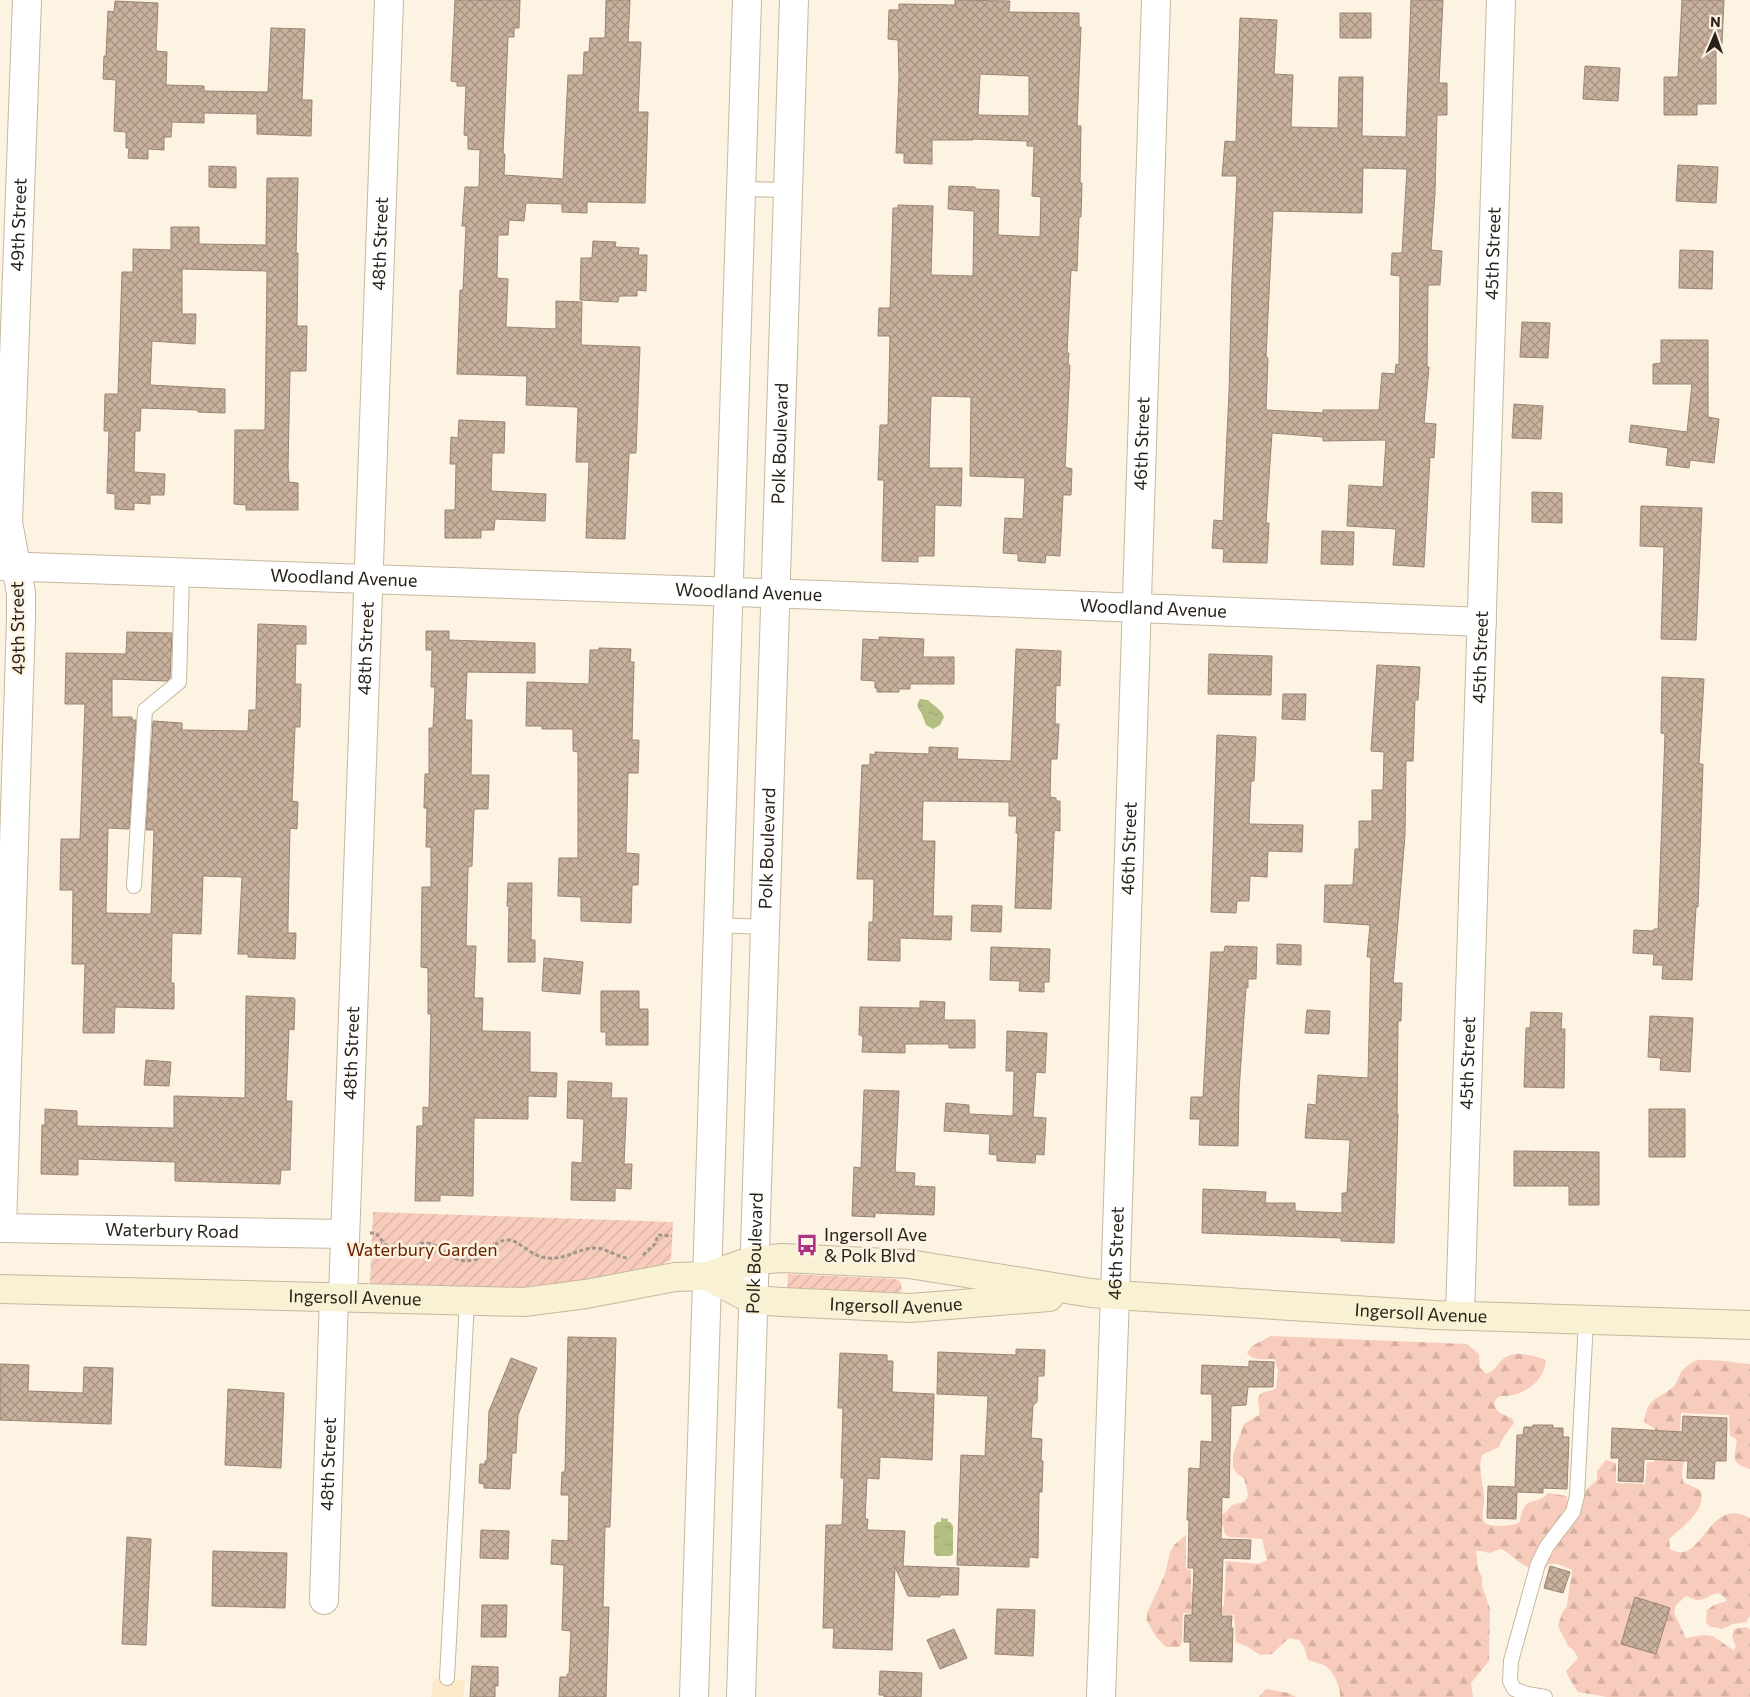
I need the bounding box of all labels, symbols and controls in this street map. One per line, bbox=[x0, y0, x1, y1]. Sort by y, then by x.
north arrow bbox=[1690, 10, 1740, 60]
text: N bbox=[1710, 13, 1721, 30]
street label: 49th Street bbox=[5, 177, 31, 272]
street label: 48th Street bbox=[367, 196, 392, 291]
street label: 45th Street bbox=[1480, 207, 1505, 300]
street label: Polk Boulevard bbox=[766, 382, 792, 505]
street label: 46th Street bbox=[1128, 396, 1153, 491]
street label: Woodland Avenue bbox=[270, 564, 418, 591]
street label: Woodland Avenue bbox=[675, 578, 823, 605]
street label: 49th Street bbox=[5, 581, 29, 675]
street label: Woodland Avenue bbox=[1079, 594, 1227, 622]
street label: 48th Street bbox=[352, 601, 378, 696]
street label: 45th Street bbox=[1467, 610, 1492, 704]
street label: Polk Boulevard bbox=[754, 787, 779, 910]
street label: 46th Street bbox=[1116, 801, 1141, 896]
street label: 48th Street bbox=[338, 1006, 363, 1100]
street label: 45th Street bbox=[1454, 1016, 1479, 1110]
street label: Polk Boulevard bbox=[741, 1192, 767, 1314]
street label: 46th Street bbox=[1103, 1206, 1128, 1300]
street label: Waterbury Road bbox=[105, 1218, 239, 1242]
place label: Ingersoll Ave & Polk Blvd bbox=[824, 1223, 927, 1266]
bus stop icon: Ingersoll Ave & Polk Blvd bbox=[794, 1232, 820, 1258]
park label: Waterbury Garden bbox=[346, 1238, 498, 1260]
street label: Ingersoll Avenue bbox=[288, 1284, 422, 1309]
street label: Ingersoll Avenue bbox=[829, 1292, 963, 1318]
street label: Ingersoll Avenue bbox=[1354, 1298, 1488, 1327]
street label: 48th Street bbox=[315, 1417, 340, 1511]

